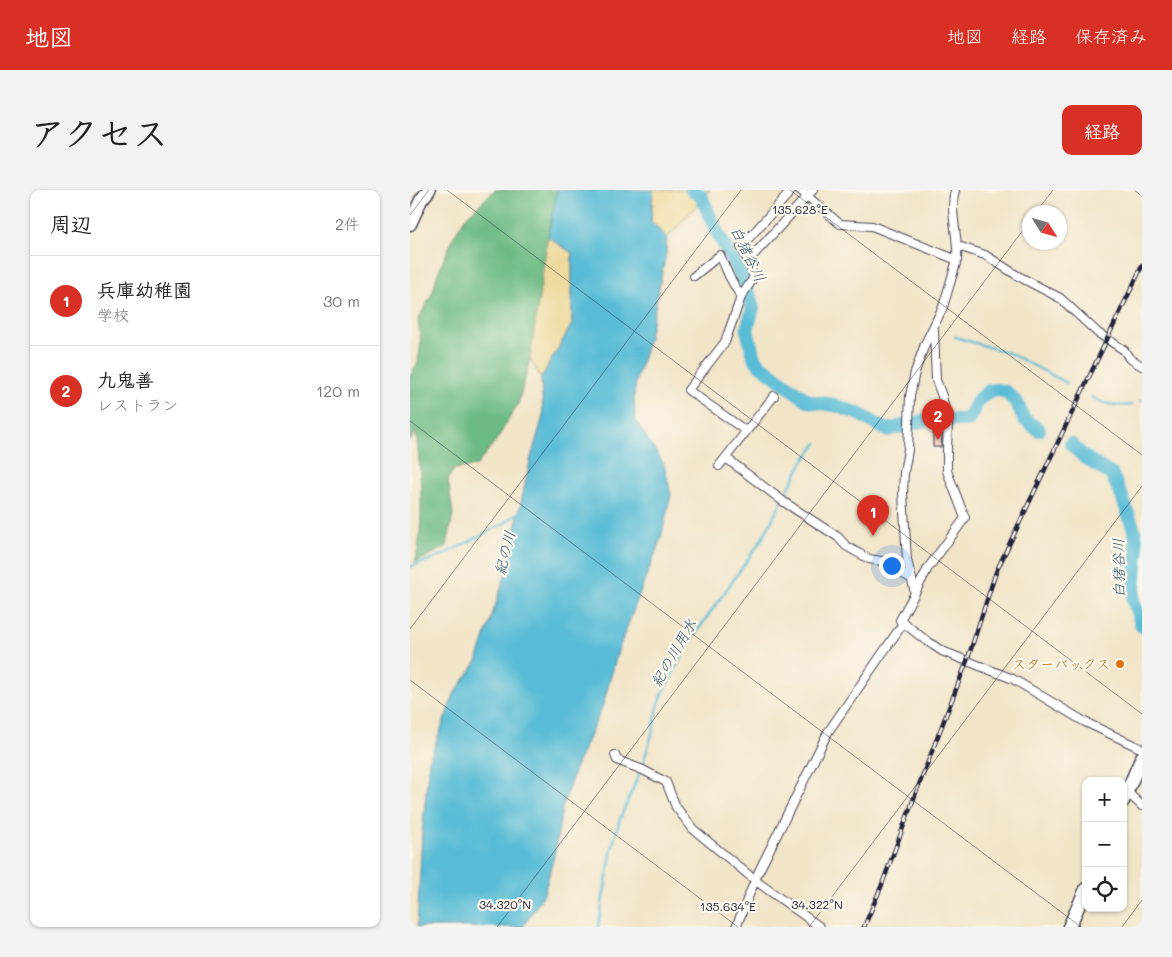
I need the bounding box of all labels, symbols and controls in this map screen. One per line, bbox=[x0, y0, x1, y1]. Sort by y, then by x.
text: 地図 bbox=[25, 21, 73, 52]
text: 地図 bbox=[947, 24, 983, 48]
text: 経路 bbox=[1011, 24, 1047, 48]
text: 保存済み bbox=[1075, 24, 1147, 48]
button: 経路 bbox=[1062, 105, 1142, 155]
text: アクセス bbox=[30, 109, 168, 155]
text: 135.628°E bbox=[772, 201, 828, 217]
north arrow bbox=[1022, 205, 1067, 250]
text: 周辺 bbox=[50, 210, 92, 237]
text: 2件 bbox=[335, 213, 360, 234]
water label: 白猪谷川 bbox=[727, 222, 771, 285]
text: 兵庫幼稚園 bbox=[97, 277, 192, 302]
text: 1 bbox=[62, 290, 70, 311]
text: 30 m bbox=[323, 290, 360, 311]
text: 学校 bbox=[97, 304, 129, 325]
text: 九鬼善 bbox=[97, 367, 154, 392]
text: 2 bbox=[62, 380, 70, 401]
text: 120 m bbox=[316, 380, 360, 401]
text: レストラン bbox=[97, 394, 178, 415]
pin: 2 bbox=[922, 399, 954, 440]
pin: 1 bbox=[857, 495, 889, 536]
water label: 紀の川 bbox=[489, 528, 519, 577]
water label: 白猪谷川 bbox=[1107, 538, 1129, 598]
your location bbox=[879, 553, 905, 579]
water label: 紀の川用水 bbox=[646, 615, 701, 690]
place label: スターバックス bbox=[1012, 654, 1110, 673]
marker: スターバックス bbox=[1114, 658, 1126, 670]
map controls bbox=[1082, 777, 1127, 912]
button: + bbox=[1082, 777, 1127, 822]
button: − bbox=[1082, 822, 1127, 867]
button: locate bbox=[1082, 867, 1127, 912]
text: 34.320°N bbox=[479, 896, 531, 912]
text: 34.322°N bbox=[791, 896, 843, 912]
text: 135.634°E bbox=[700, 898, 756, 914]

